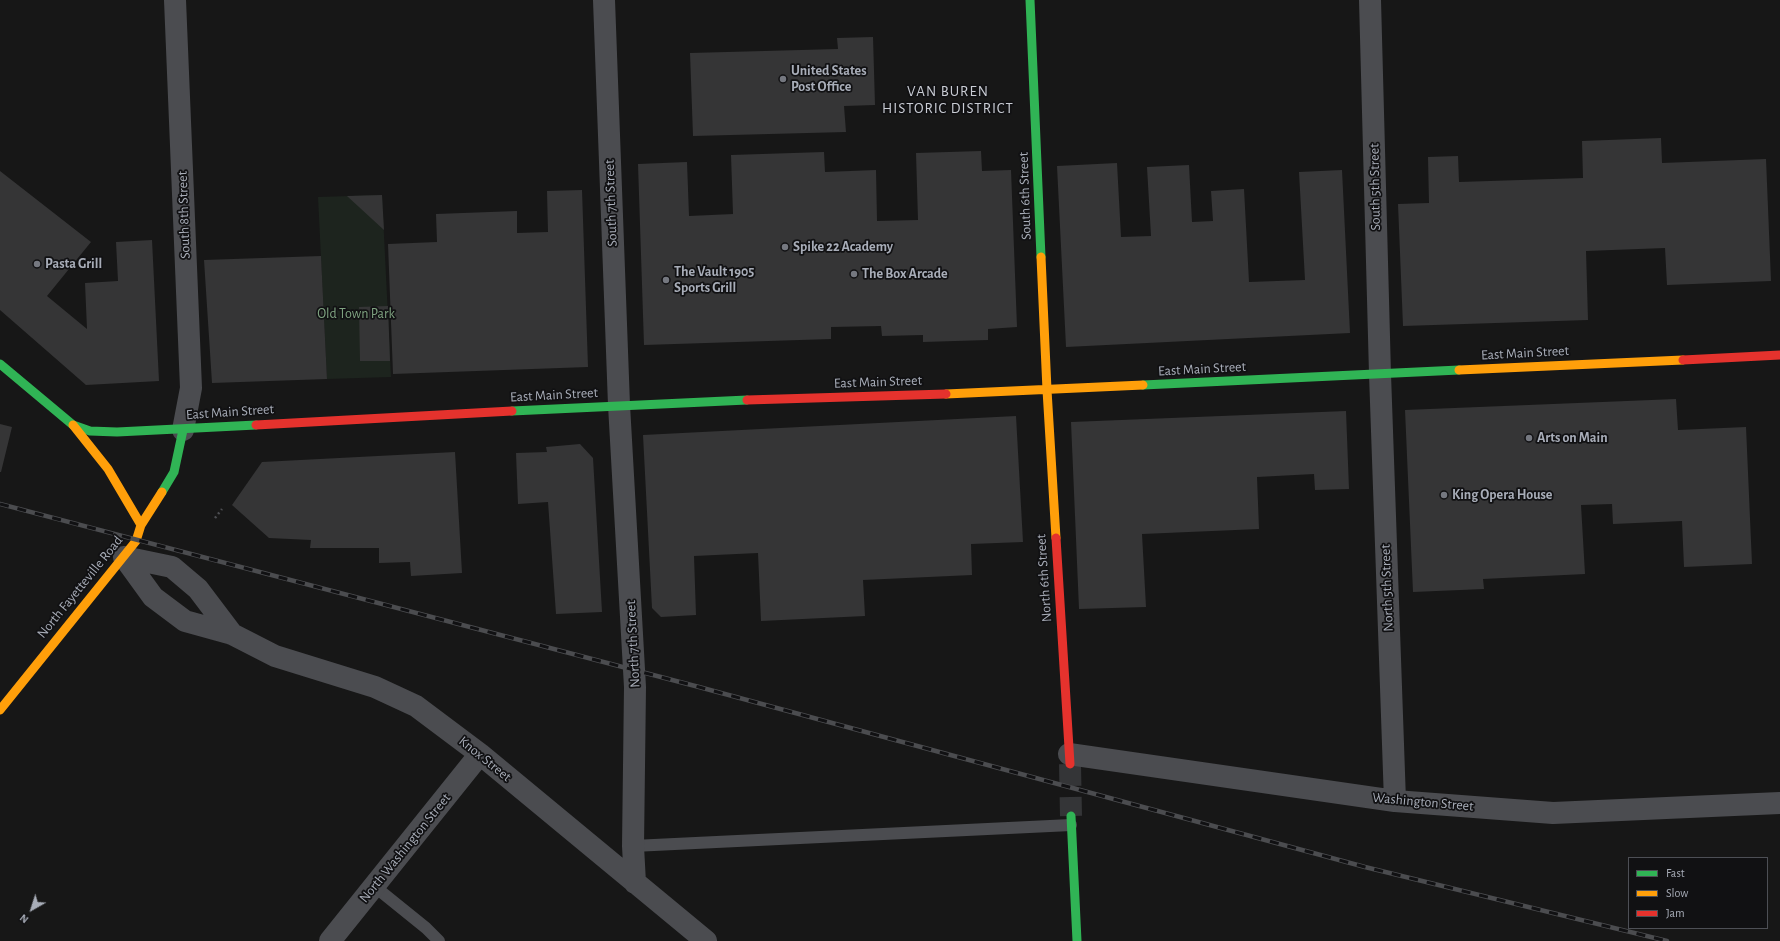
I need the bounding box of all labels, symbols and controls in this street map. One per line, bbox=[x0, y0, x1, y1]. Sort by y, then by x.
place label: United States Post Office bbox=[791, 63, 867, 96]
marker: United States Post Office bbox=[778, 74, 788, 84]
district label: VAN BUREN HISTORIC DISTRICT bbox=[882, 82, 1014, 117]
street label: South 5th Street bbox=[1366, 143, 1384, 231]
street label: South 6th Street bbox=[1015, 152, 1035, 240]
street label: South 7th Street bbox=[601, 159, 621, 247]
street label: South 8th Street bbox=[174, 171, 194, 259]
place label: Spike 22 Academy bbox=[793, 239, 893, 255]
marker: Spike 22 Academy bbox=[780, 242, 790, 252]
place label: Pasta Grill bbox=[45, 256, 102, 272]
marker: Pasta Grill bbox=[32, 259, 42, 269]
place label: The Vault 1905 Sports Grill bbox=[674, 264, 754, 296]
place label: The Box Arcade bbox=[862, 266, 948, 282]
marker: The Box Arcade bbox=[849, 269, 859, 279]
marker: The Vault 1905 Sports Grill bbox=[661, 275, 671, 285]
park label: Old Town Park bbox=[317, 306, 395, 322]
street label: East Main Street bbox=[1481, 342, 1569, 364]
street label: East Main Street bbox=[1158, 358, 1246, 380]
street label: East Main Street bbox=[834, 372, 922, 392]
street label: East Main Street bbox=[510, 384, 598, 406]
street label: East Main Street bbox=[185, 401, 275, 423]
place label: Arts on Main bbox=[1537, 430, 1608, 446]
marker: Arts on Main bbox=[1524, 433, 1534, 443]
place label: King Opera House bbox=[1452, 487, 1552, 503]
marker: King Opera House bbox=[1439, 490, 1449, 500]
street label: North Fayetteville Road bbox=[34, 532, 126, 642]
street label: North 6th Street bbox=[1033, 533, 1055, 623]
street label: North 5th Street bbox=[1377, 544, 1397, 632]
street label: North 7th Street bbox=[622, 600, 644, 688]
street label: Knox Street bbox=[455, 733, 515, 785]
street label: Washington Street bbox=[1372, 789, 1474, 815]
street label: North Washington Street bbox=[356, 790, 454, 906]
legend bbox=[1628, 857, 1768, 929]
text: Fast bbox=[1666, 867, 1685, 879]
text: Slow bbox=[1666, 887, 1688, 899]
north arrow bbox=[12, 889, 52, 929]
text: Jam bbox=[1666, 907, 1685, 919]
text: N bbox=[18, 912, 31, 925]

